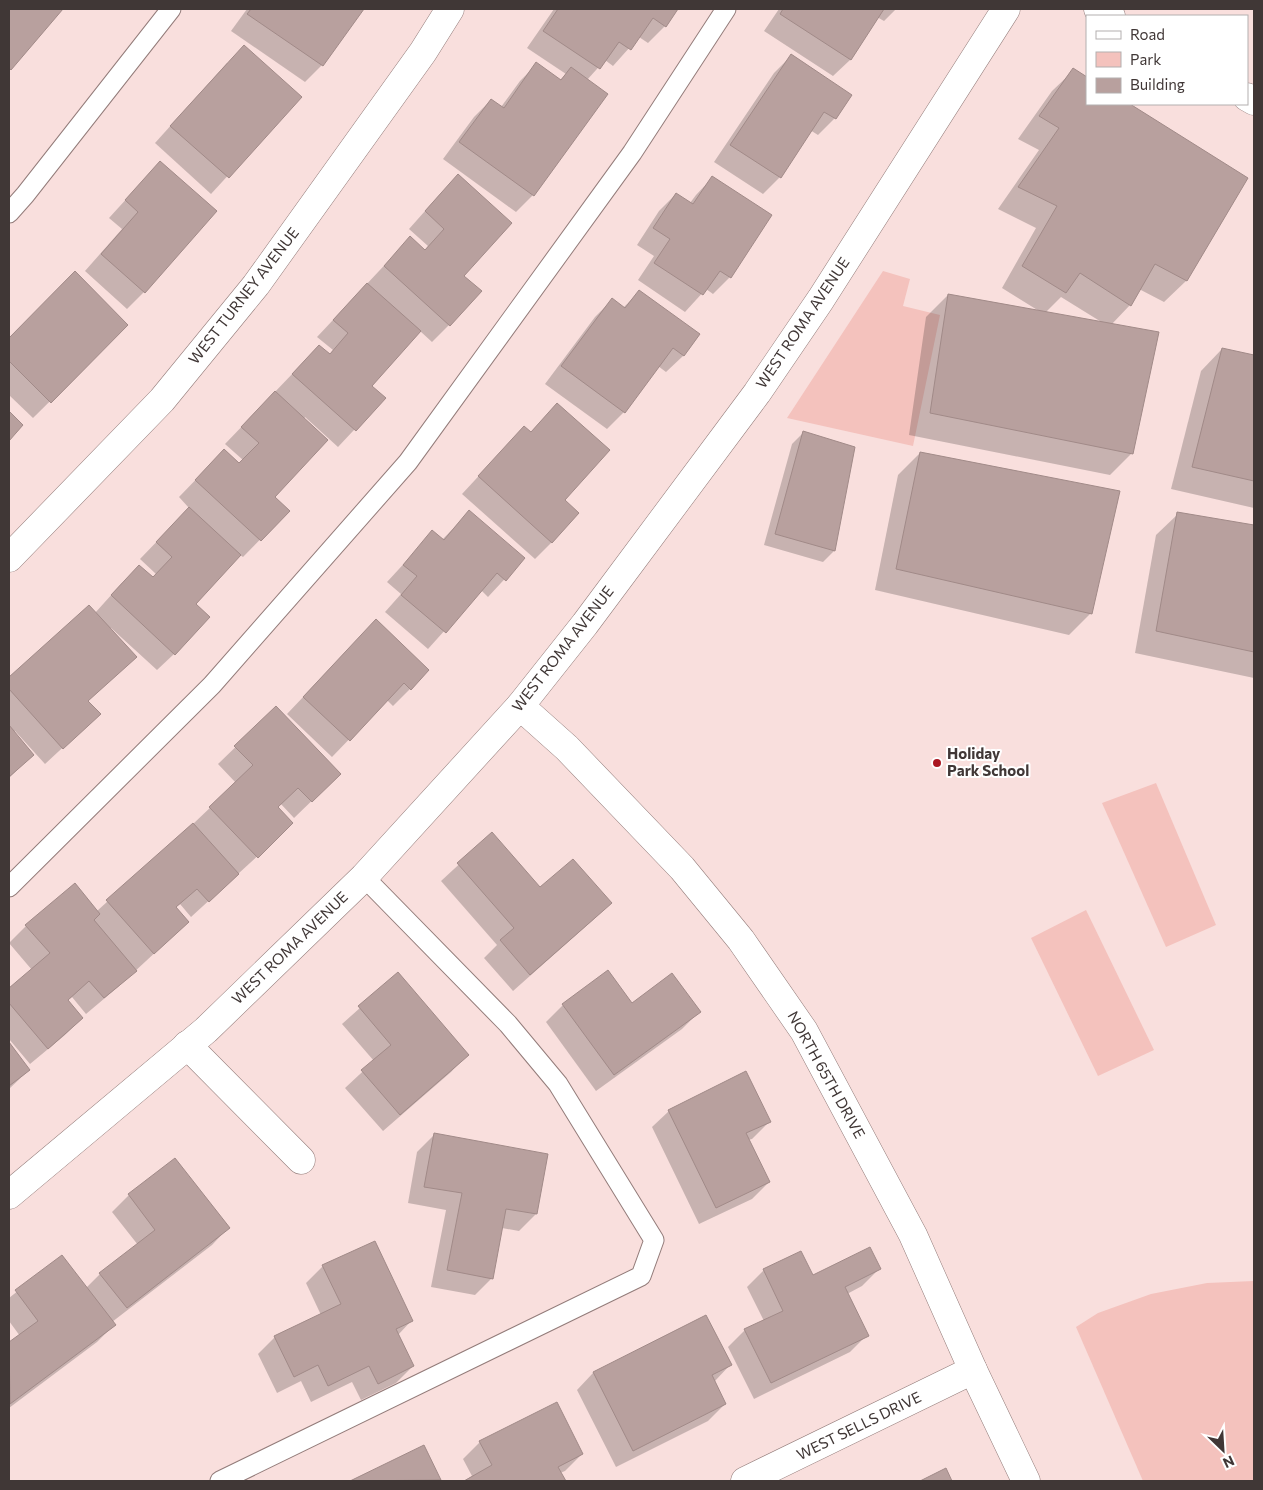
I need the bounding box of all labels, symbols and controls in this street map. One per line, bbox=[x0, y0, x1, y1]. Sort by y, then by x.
legend bbox=[1086, 15, 1248, 105]
text: Road bbox=[1130, 25, 1165, 43]
text: Park bbox=[1130, 50, 1161, 68]
text: Building bbox=[1130, 75, 1185, 93]
street label: WEST TURNEY AVENUE bbox=[184, 223, 302, 367]
street label: WEST ROMA AVENUE bbox=[752, 253, 853, 391]
street label: WEST ROMA AVENUE bbox=[508, 582, 617, 715]
place label: Holiday Park School bbox=[947, 744, 1029, 779]
marker: Holiday Park School bbox=[931, 757, 943, 769]
street label: WEST ROMA AVENUE bbox=[228, 887, 351, 1007]
street label: NORTH 65TH DRIVE bbox=[784, 1008, 869, 1141]
street label: WEST SELLS DRIVE bbox=[793, 1387, 924, 1463]
north arrow bbox=[1198, 1425, 1248, 1475]
text: N bbox=[1220, 1452, 1237, 1472]

